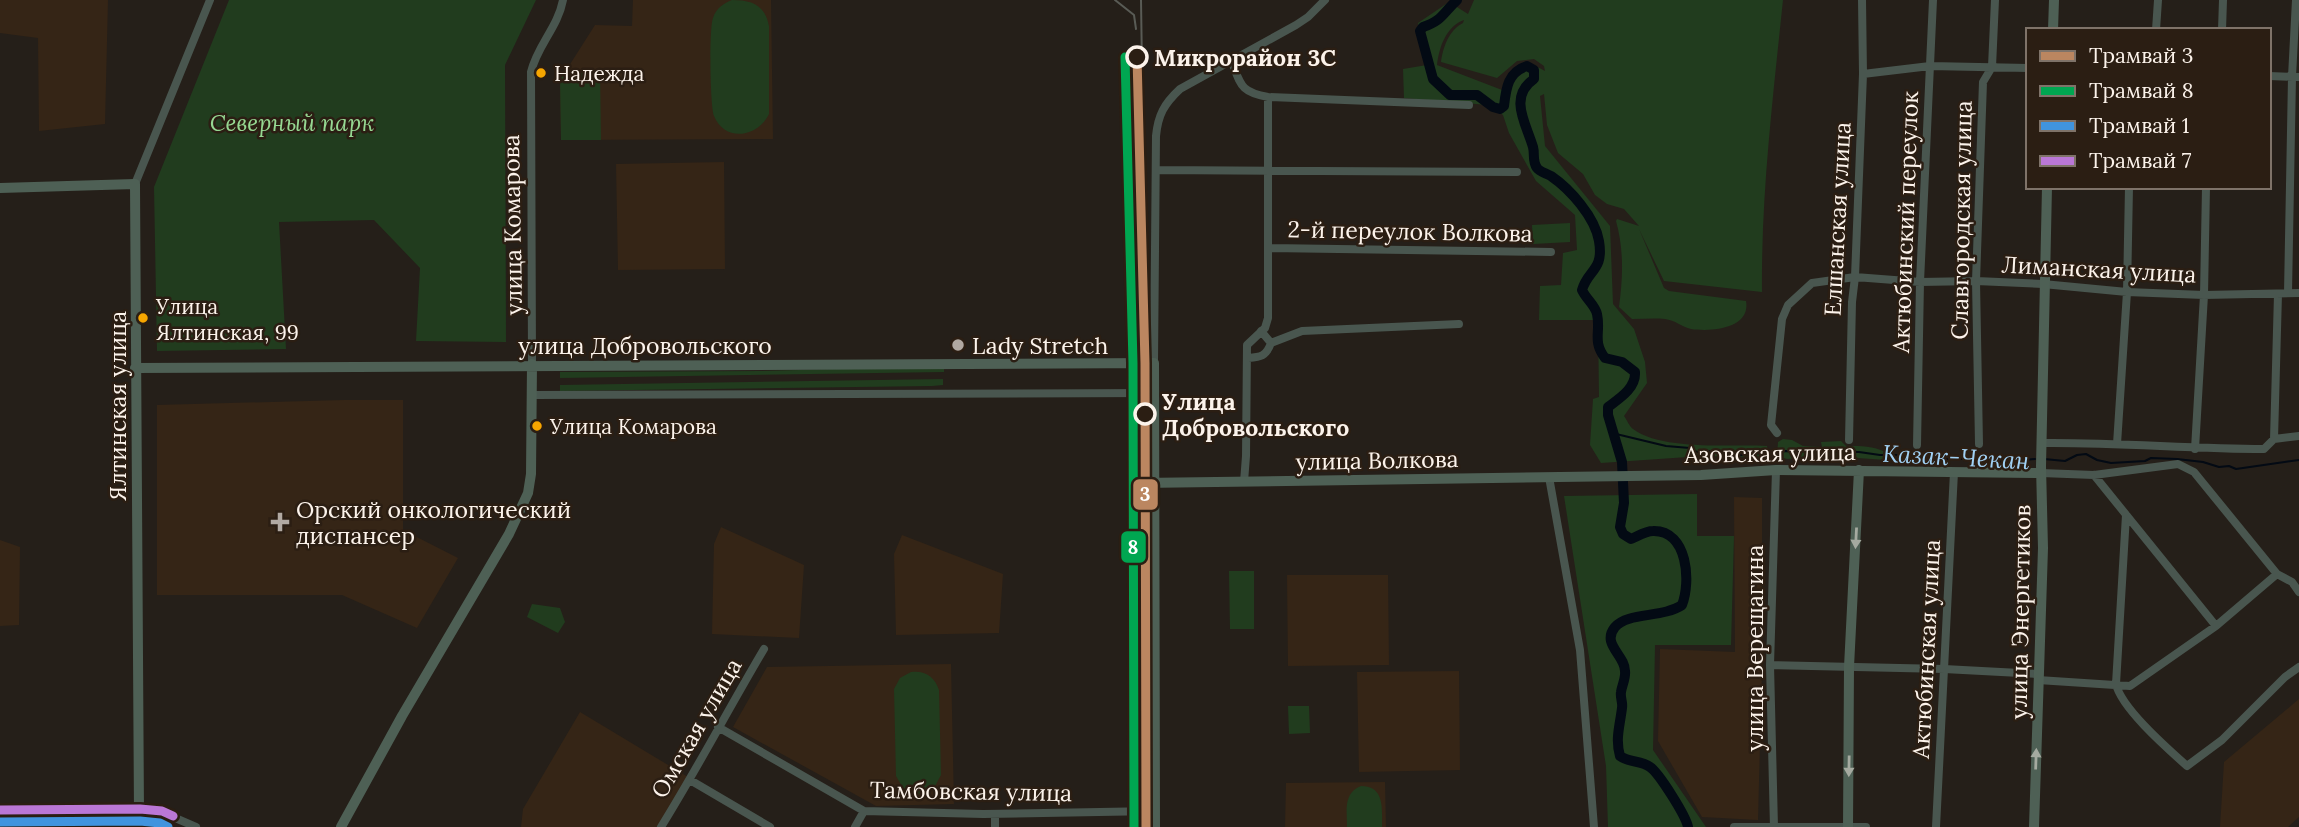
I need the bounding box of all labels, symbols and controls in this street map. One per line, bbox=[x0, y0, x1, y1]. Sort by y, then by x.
legend bbox=[2026, 28, 2271, 189]
text: Трамвай 3 bbox=[2089, 42, 2193, 69]
place label: Микрорайон 3С bbox=[1154, 43, 1336, 72]
marker: Микрорайон 3С bbox=[1126, 46, 1148, 68]
place label: Надежда bbox=[554, 60, 645, 87]
marker: Надежда bbox=[534, 66, 548, 80]
text: Трамвай 8 bbox=[2089, 77, 2194, 104]
street label: Актюбинский переулок bbox=[1886, 90, 1924, 354]
street label: Славгородская улица bbox=[1944, 100, 1978, 340]
park label: Северный парк bbox=[210, 108, 374, 137]
text: Трамвай 1 bbox=[2089, 112, 2189, 139]
street label: Елшанская улица bbox=[1817, 121, 1857, 317]
street label: улица Комарова bbox=[496, 134, 528, 316]
text: Трамвай 7 bbox=[2089, 147, 2192, 174]
street label: 2-й переулок Волкова bbox=[1287, 214, 1533, 248]
street label: Лиманская улица bbox=[2001, 249, 2197, 289]
place label: Улица Ялтинская, 99 bbox=[155, 293, 299, 346]
street label: Ялтинская улица bbox=[103, 311, 132, 501]
marker: Улица Ялтинская, 99 bbox=[136, 311, 150, 325]
street label: улица Добровольского bbox=[518, 331, 772, 360]
place label: Lady Stretch bbox=[972, 331, 1109, 360]
marker: Lady Stretch bbox=[950, 337, 966, 353]
place label: Улица Добровольского bbox=[1162, 387, 1349, 442]
marker: Улица Добровольского bbox=[1134, 403, 1156, 425]
place label: Улица Комарова bbox=[549, 413, 717, 440]
marker: Улица Комарова bbox=[530, 419, 544, 433]
street label: Азовская улица bbox=[1683, 437, 1856, 469]
water label: Казак-Чекан bbox=[1882, 438, 2031, 476]
street label: улица Волкова bbox=[1295, 444, 1459, 476]
line badge: 3 bbox=[1132, 478, 1159, 511]
text: 3 bbox=[1140, 482, 1150, 506]
place label: Орский онкологический диспансер bbox=[296, 495, 571, 550]
street label: улица Энергетиков bbox=[2004, 504, 2036, 720]
marker: Орский онкологический диспансер bbox=[270, 512, 290, 532]
one-way arrow bbox=[1850, 528, 1861, 550]
line badge: 8 bbox=[1120, 530, 1147, 564]
text: 8 bbox=[1128, 535, 1139, 559]
street label: Актюбинская улица bbox=[1906, 539, 1946, 760]
street label: улица Верещагина bbox=[1740, 544, 1769, 751]
street label: Омская улица bbox=[644, 653, 748, 803]
one-way arrow bbox=[2030, 748, 2042, 770]
one-way arrow bbox=[1843, 755, 1854, 777]
street label: Тамбовская улица bbox=[870, 775, 1072, 807]

